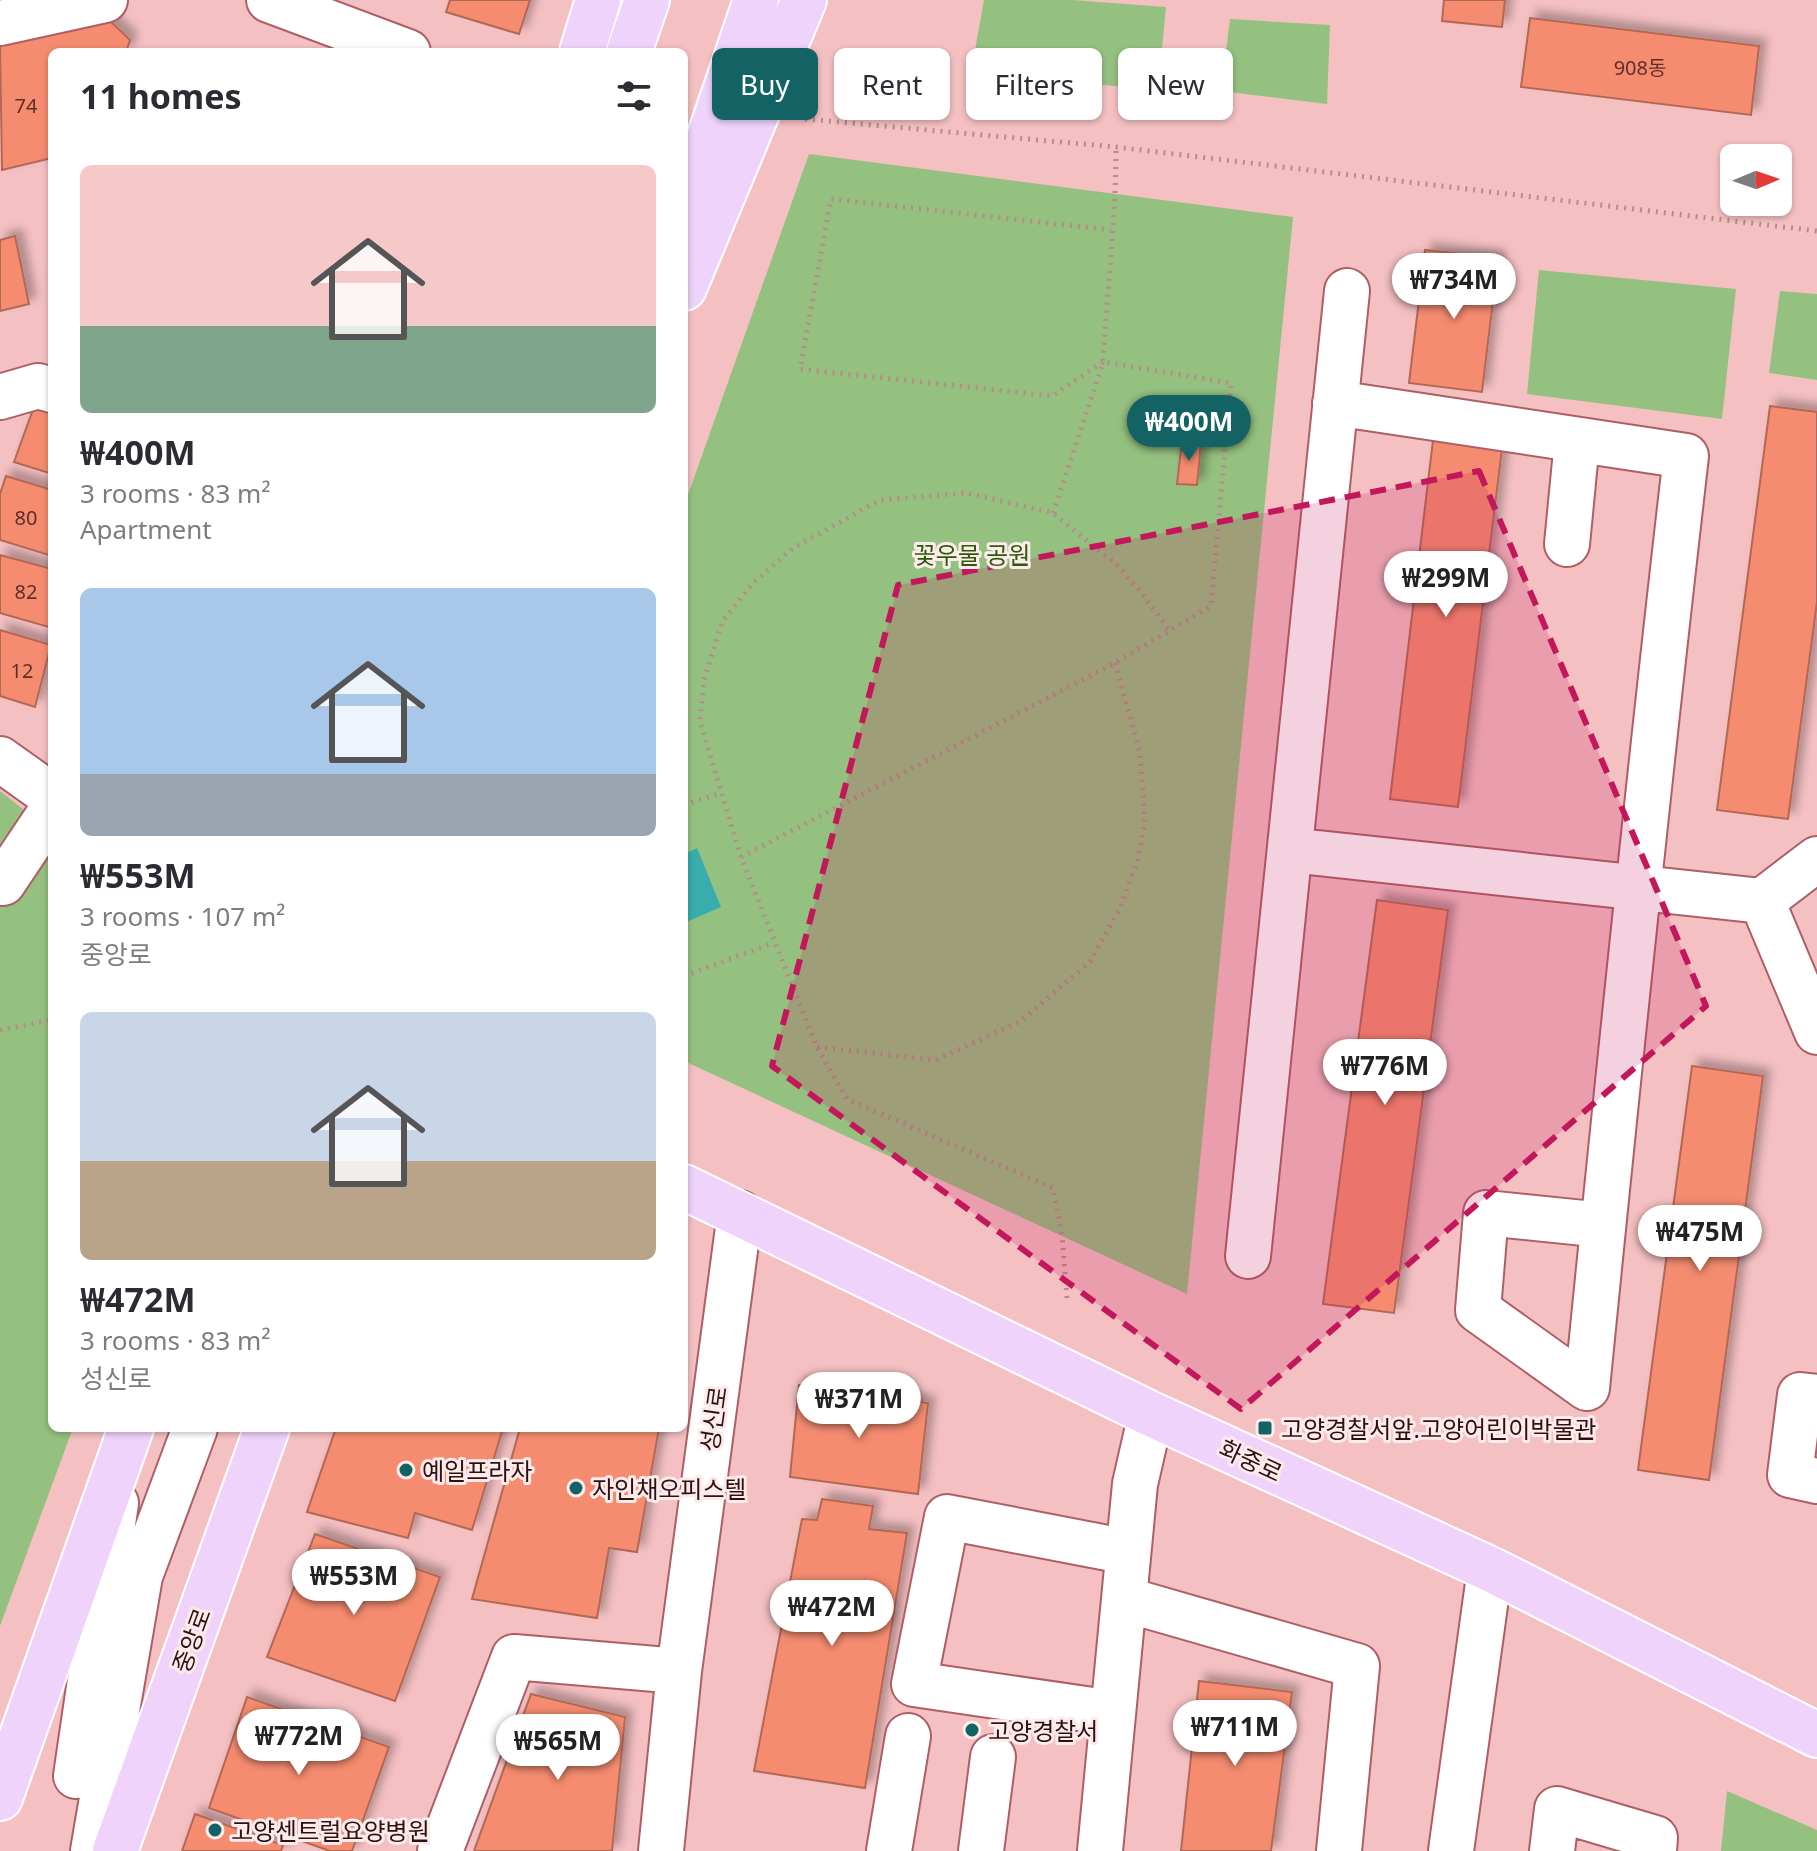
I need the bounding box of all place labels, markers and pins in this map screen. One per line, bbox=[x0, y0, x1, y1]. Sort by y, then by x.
pin: ₩734M bbox=[1398, 253, 1510, 321]
pin: ₩400M bbox=[1133, 395, 1245, 463]
pin: ₩299M bbox=[1390, 551, 1502, 619]
pin: ₩776M bbox=[1329, 1039, 1441, 1107]
pin: ₩475M bbox=[1644, 1205, 1756, 1273]
pin: ₩371M bbox=[803, 1372, 915, 1440]
place label: 고양경찰서앞.고양어린이박물관 bbox=[1281, 1412, 1597, 1445]
marker: 고양경찰서앞.고양어린이박물관 bbox=[1256, 1419, 1274, 1437]
place label: 예일프라자 bbox=[422, 1454, 532, 1487]
marker: 예일프라자 bbox=[397, 1461, 415, 1479]
place label: 자인채오피스텔 bbox=[592, 1472, 747, 1505]
marker: 자인채오피스텔 bbox=[567, 1479, 585, 1497]
pin: ₩553M bbox=[298, 1549, 410, 1617]
pin: ₩472M bbox=[776, 1580, 888, 1648]
pin: ₩711M bbox=[1179, 1700, 1291, 1768]
pin: ₩772M bbox=[243, 1709, 355, 1777]
pin: ₩565M bbox=[502, 1714, 614, 1782]
place label: 고양경찰서 bbox=[988, 1714, 1098, 1747]
marker: 고양경찰서 bbox=[963, 1721, 981, 1739]
place label: 고양센트럴요양병원 bbox=[231, 1814, 430, 1847]
marker: 고양센트럴요양병원 bbox=[206, 1821, 224, 1839]

